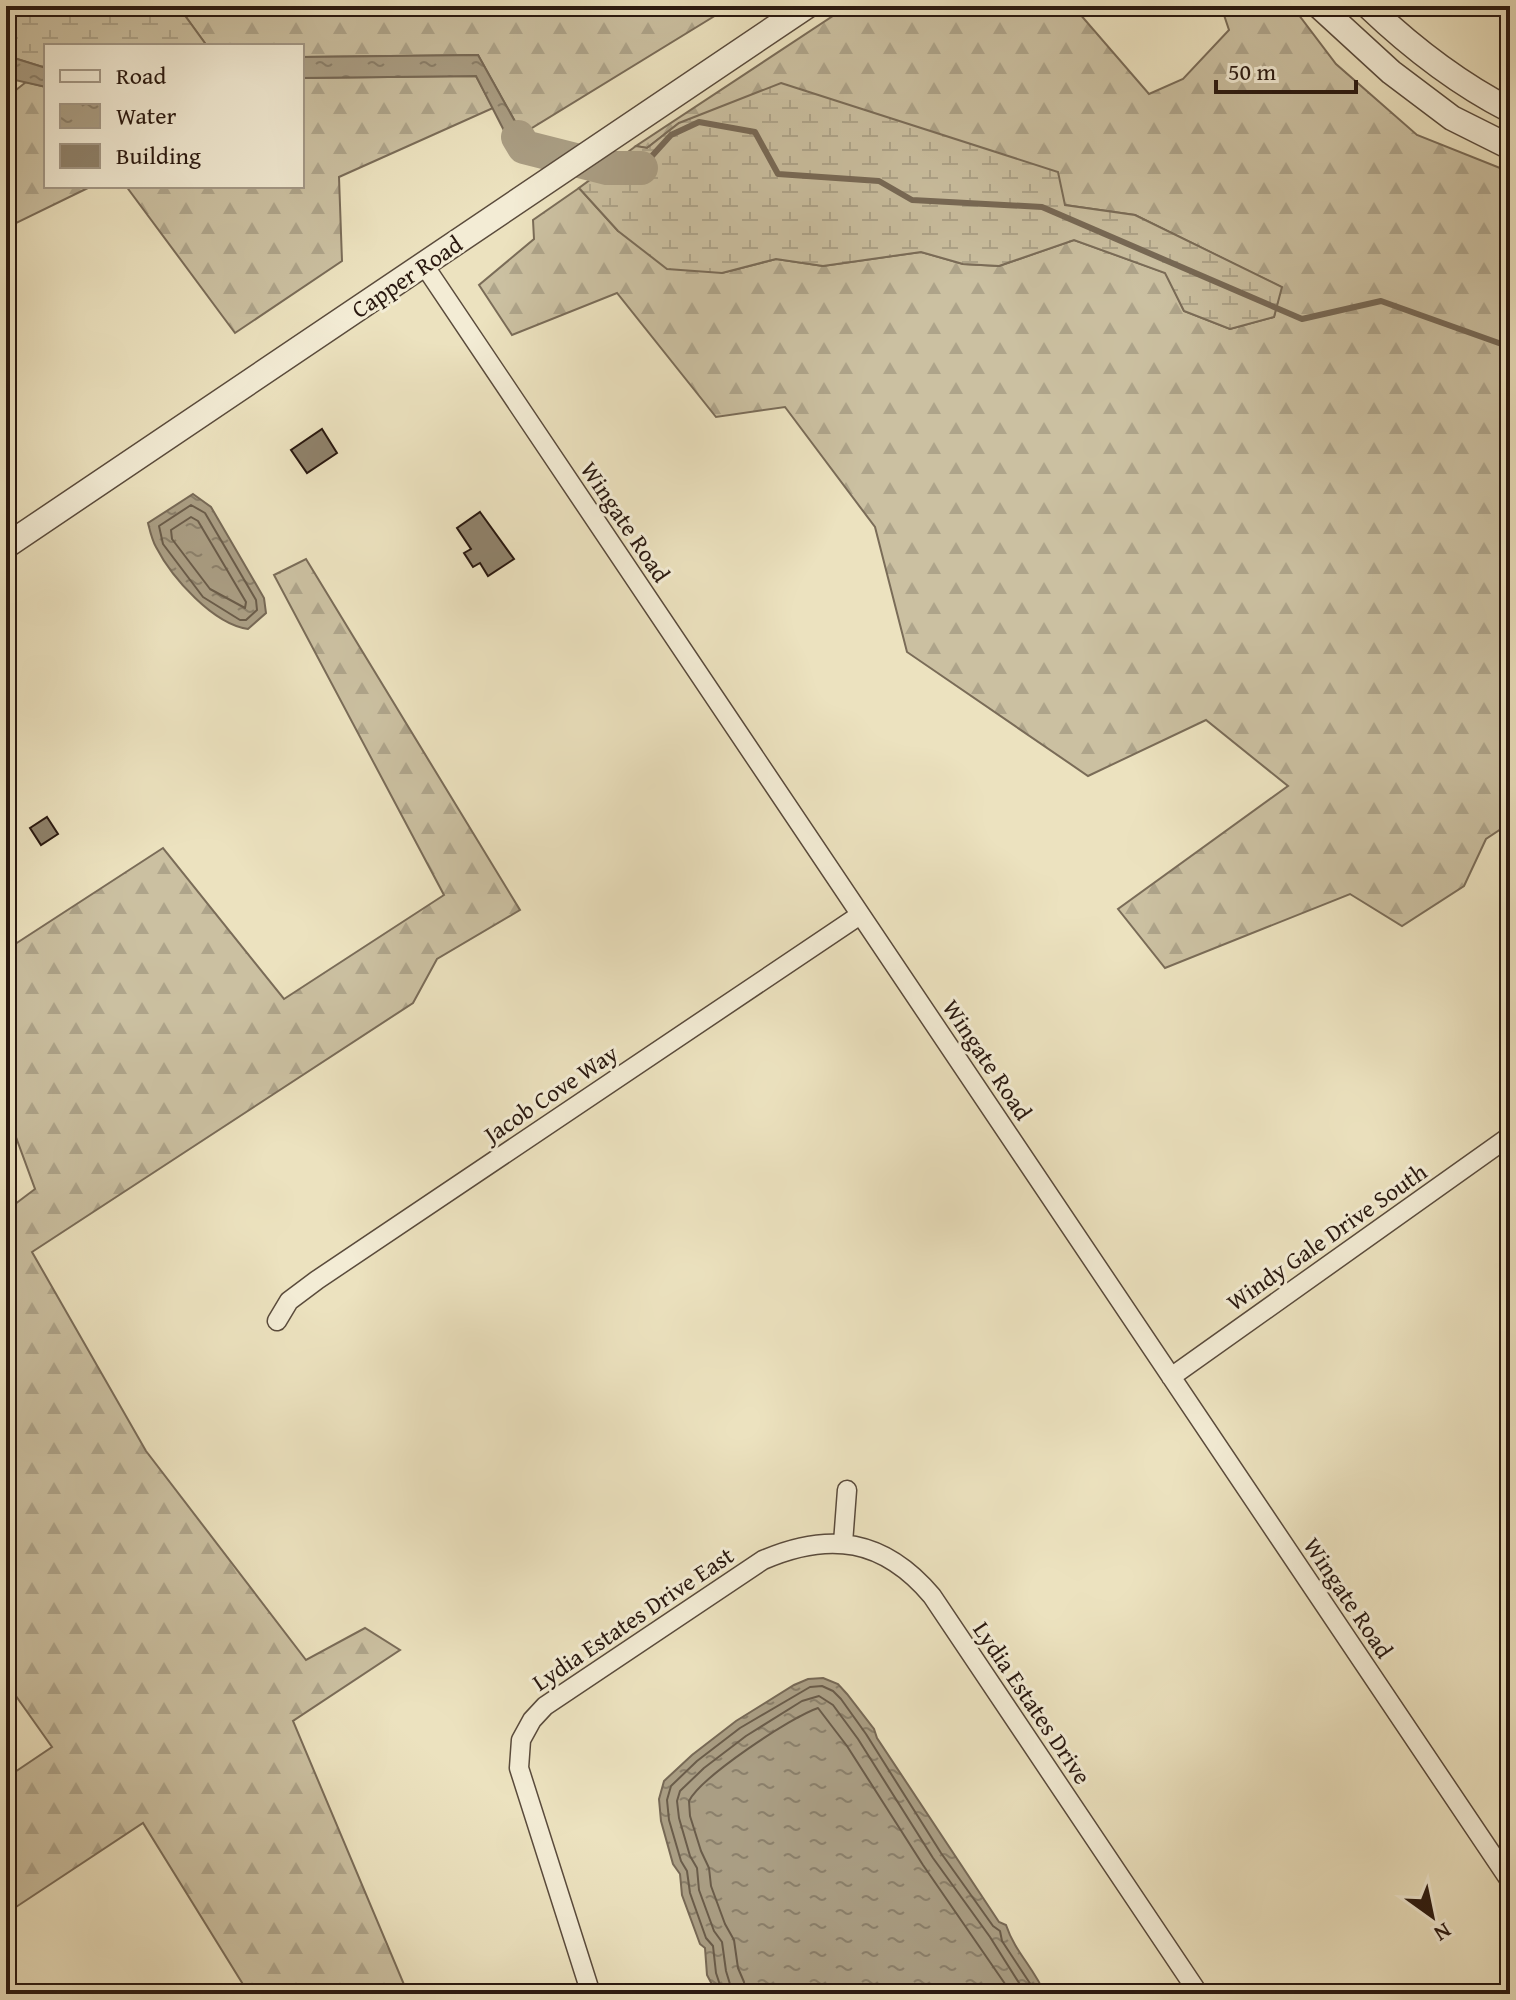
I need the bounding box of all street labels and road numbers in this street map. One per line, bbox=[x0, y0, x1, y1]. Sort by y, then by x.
street label: Capper Road bbox=[344, 226, 469, 327]
street label: Wingate Road bbox=[572, 454, 679, 589]
street label: Wingate Road bbox=[934, 992, 1041, 1127]
street label: Jacob Cove Way bbox=[474, 1036, 625, 1153]
street label: Windy Gale Drive South bbox=[1219, 1154, 1434, 1319]
street label: Wingate Road bbox=[1295, 1530, 1402, 1665]
street label: Lydia Estates Drive East bbox=[525, 1538, 741, 1699]
street label: Lydia Estates Drive bbox=[965, 1614, 1100, 1791]

